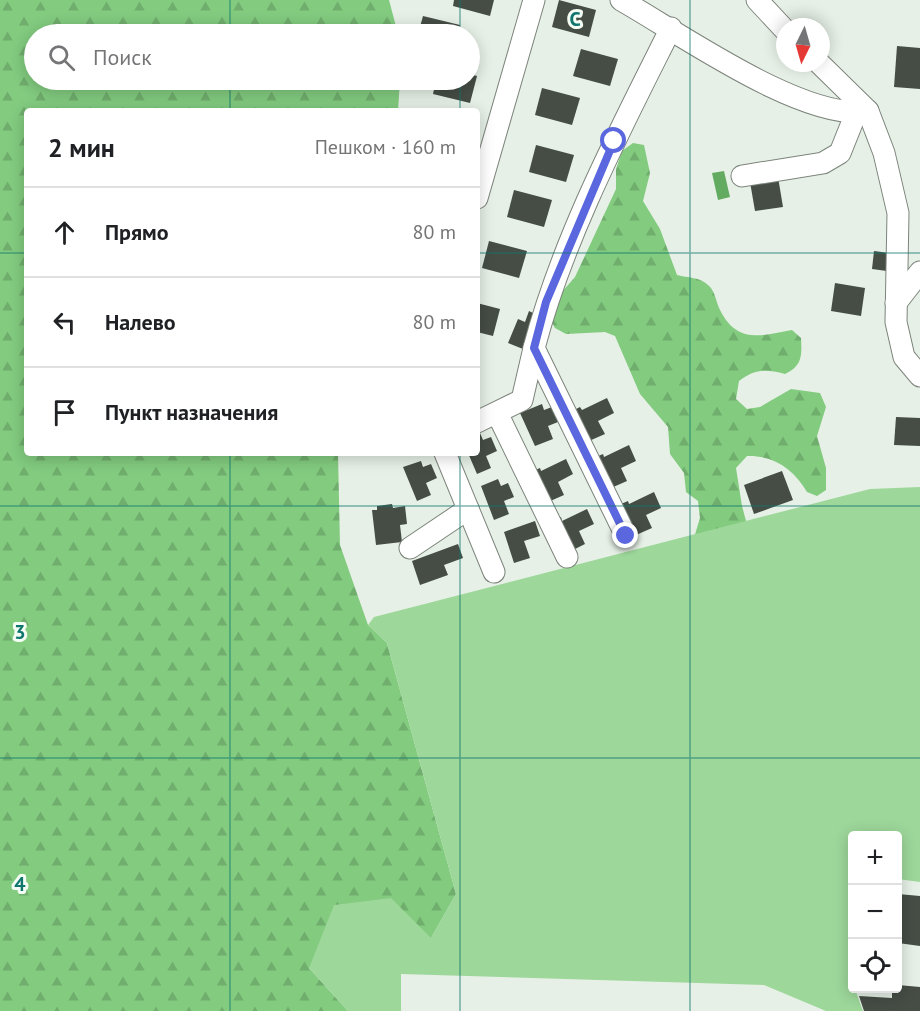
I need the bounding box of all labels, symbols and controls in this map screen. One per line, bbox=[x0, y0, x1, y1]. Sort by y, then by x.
text: C bbox=[569, 6, 581, 32]
north arrow bbox=[776, 18, 830, 72]
search box bbox=[24, 24, 480, 90]
icon: search bbox=[45, 41, 78, 74]
text: Поиск bbox=[93, 43, 152, 71]
route start bbox=[600, 127, 626, 153]
text: 2 мин bbox=[48, 131, 115, 164]
text: Пешком · 160 m bbox=[315, 134, 456, 160]
icon: ahead bbox=[48, 216, 81, 249]
text: Прямо bbox=[105, 218, 168, 246]
text: 80 m bbox=[413, 219, 456, 245]
icon: left bbox=[48, 306, 81, 339]
text: Налево bbox=[105, 308, 176, 336]
text: 80 m bbox=[413, 309, 456, 335]
icon: arrive bbox=[48, 396, 81, 429]
text: Пункт назначения bbox=[105, 398, 278, 426]
route end bbox=[612, 522, 638, 548]
text: 3 bbox=[14, 619, 26, 645]
map controls bbox=[848, 831, 902, 993]
button: + bbox=[848, 831, 902, 885]
text: 4 bbox=[14, 871, 26, 897]
button: − bbox=[848, 885, 902, 939]
button: locate bbox=[848, 939, 902, 993]

